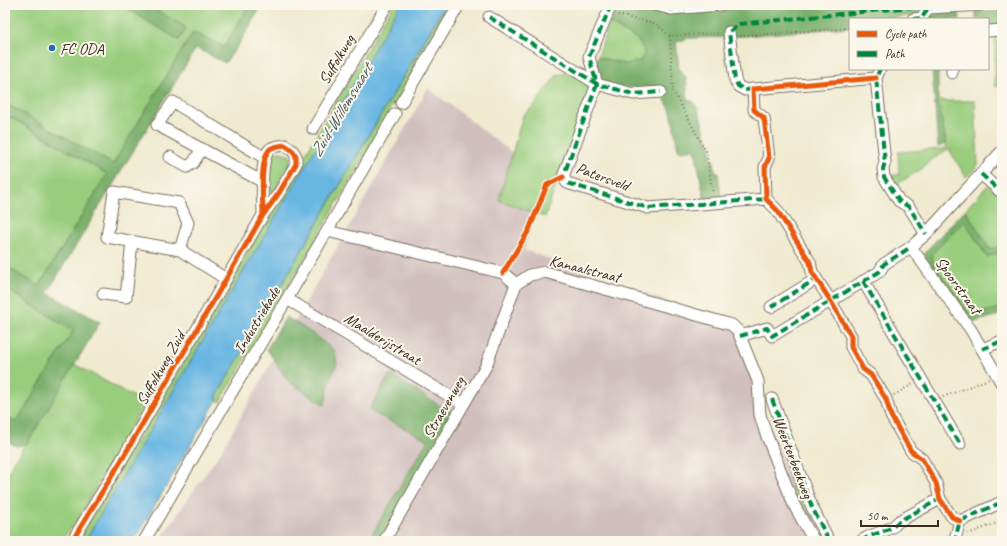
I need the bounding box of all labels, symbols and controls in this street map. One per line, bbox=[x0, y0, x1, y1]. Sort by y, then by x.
legend bbox=[849, 18, 989, 70]
text: Cycle path bbox=[885, 26, 927, 42]
street label: Suffolkweg bbox=[314, 30, 360, 88]
place label: FC ODA bbox=[60, 39, 105, 59]
marker: FC ODA bbox=[47, 43, 57, 53]
text: Path bbox=[885, 46, 905, 62]
water label: Zuid-Willemsvaart bbox=[306, 57, 379, 160]
street label: Patersveld bbox=[573, 158, 634, 197]
street label: Kanaalstraat bbox=[547, 251, 625, 288]
street label: Spoorstraat bbox=[931, 253, 987, 320]
street label: Industriekade bbox=[229, 282, 286, 358]
street label: Maalderijstraat bbox=[341, 308, 426, 370]
street label: Suffolkweg Zuid bbox=[132, 326, 191, 409]
street label: Straevenweg bbox=[418, 372, 470, 442]
street label: Weerterbeekweg bbox=[768, 413, 818, 503]
scale bar bbox=[861, 502, 938, 528]
text: 50 m bbox=[867, 508, 889, 524]

